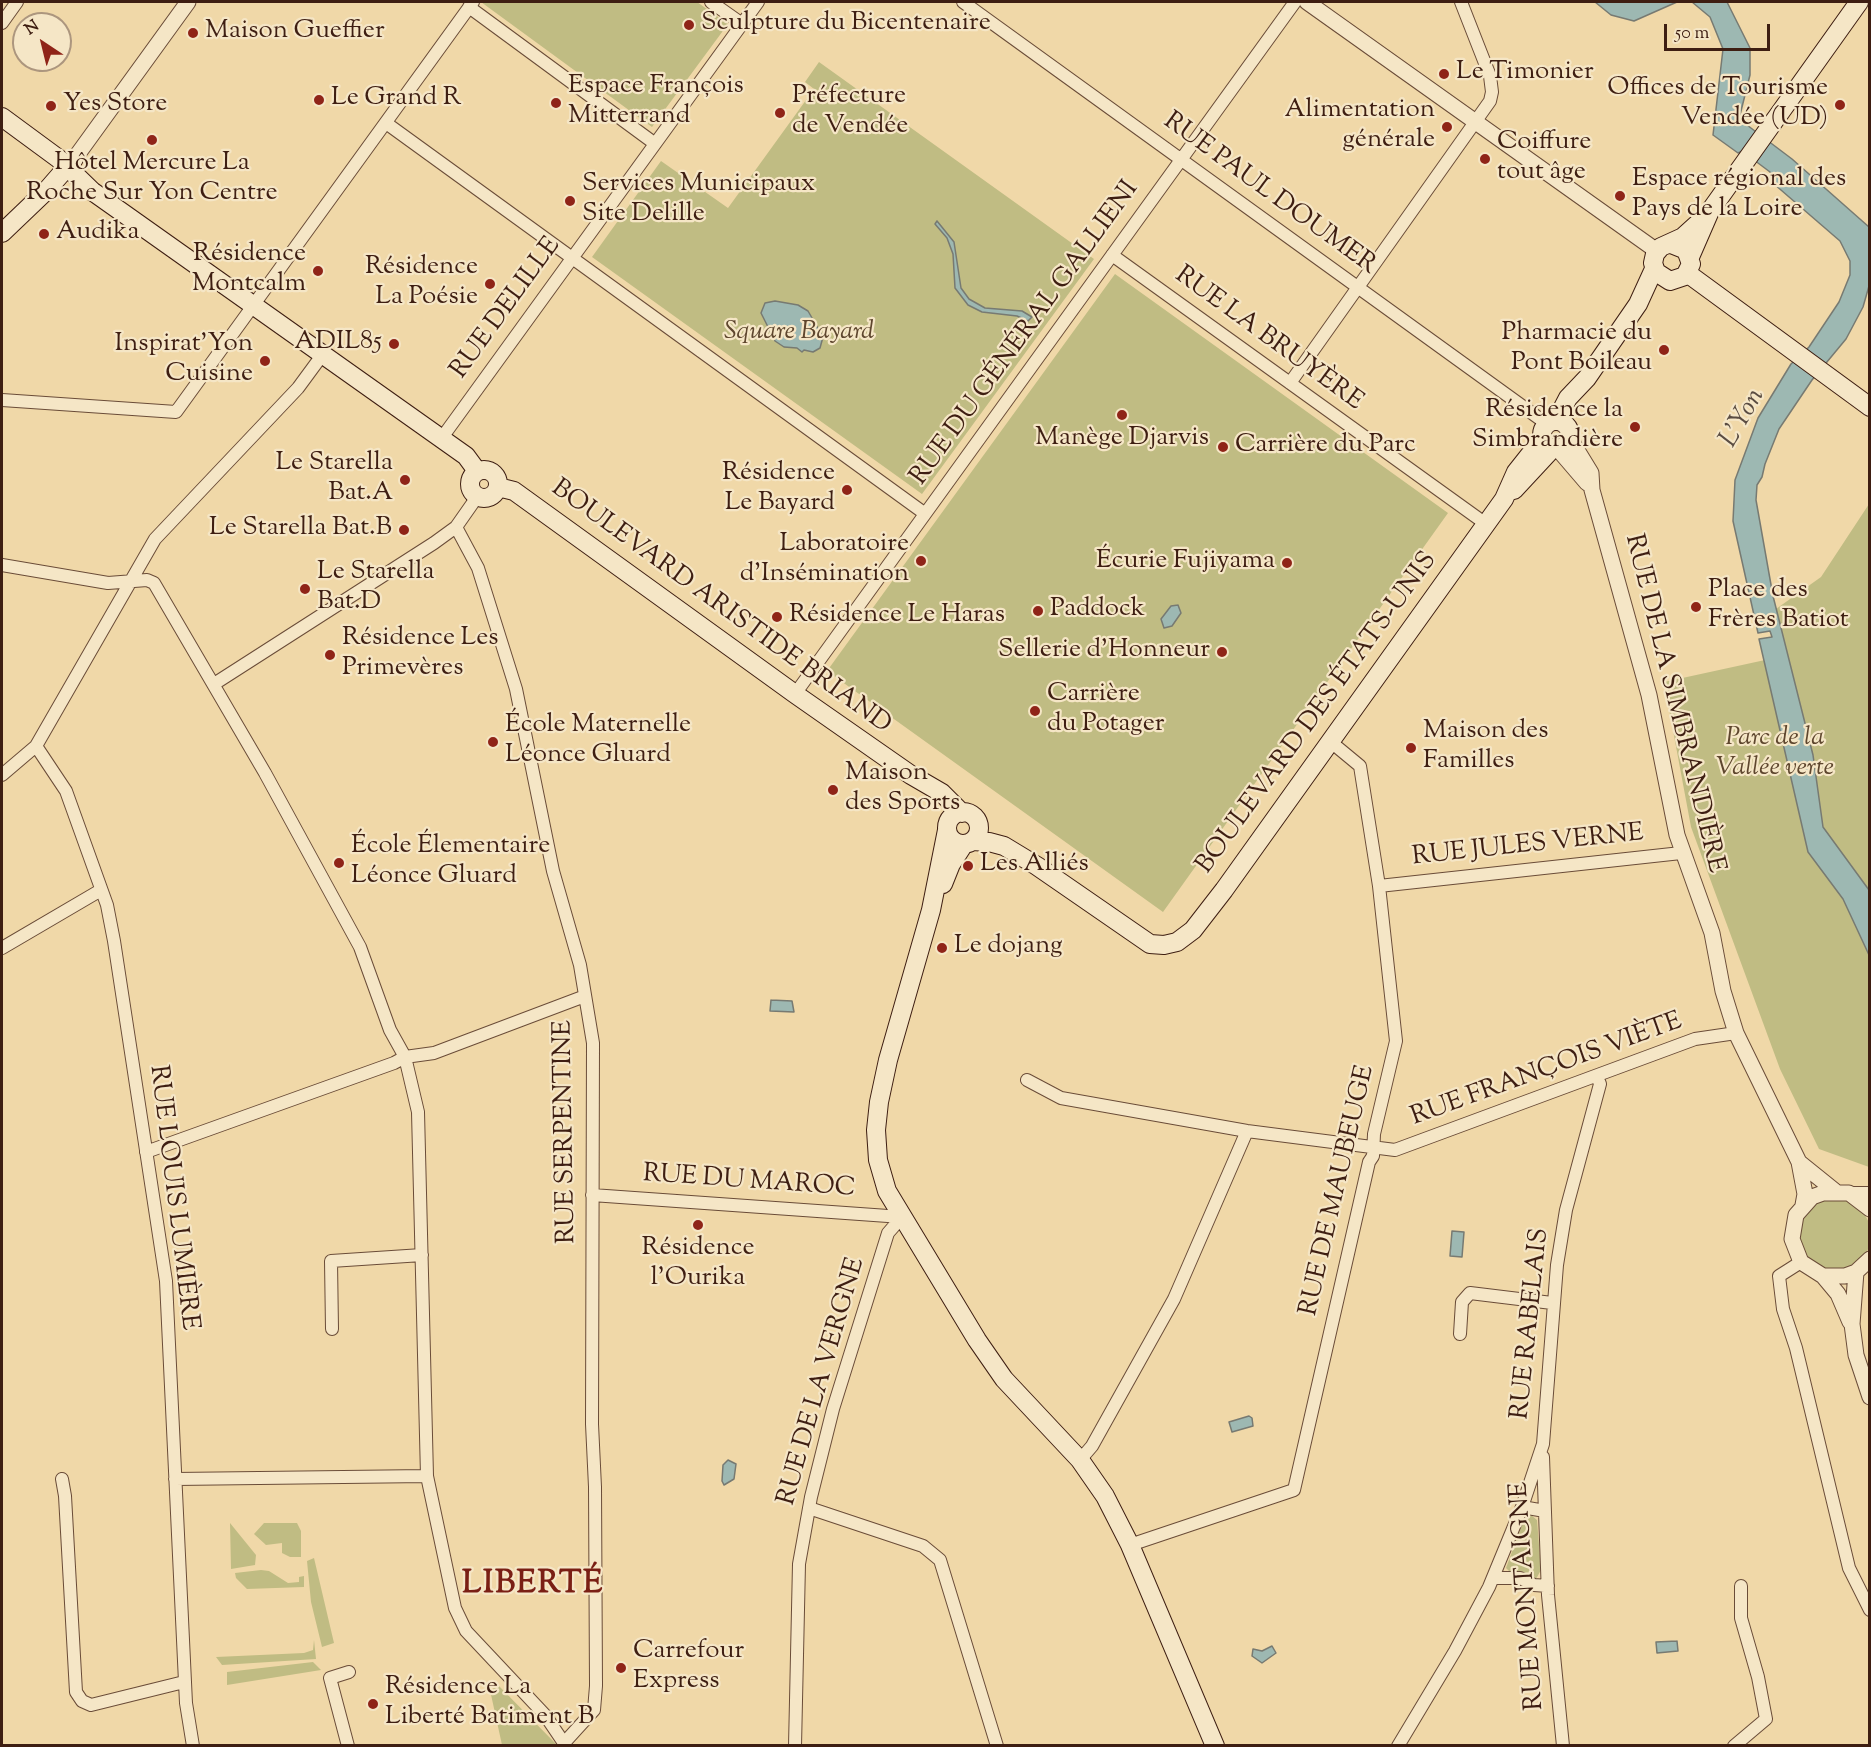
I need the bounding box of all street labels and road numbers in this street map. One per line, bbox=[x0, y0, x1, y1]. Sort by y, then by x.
street label: RUE PAUL DOUMER bbox=[1156, 107, 1382, 283]
street label: RUE DU GÉNÉRAL GALLIENI bbox=[905, 176, 1147, 492]
street label: RUE DELILLE bbox=[445, 232, 569, 386]
street label: RUE LA BRUYÈRE bbox=[1168, 261, 1368, 419]
street label: BOULEVARD ARISTIDE BRIAND bbox=[544, 474, 896, 742]
street label: RUE DE LA SIMBRANDIÈRE bbox=[1616, 532, 1730, 876]
street label: BOULEVARD DES ÉTATS-UNIS bbox=[1191, 547, 1445, 881]
street label: RUE JULES VERNE bbox=[1411, 819, 1645, 875]
street label: RUE FRANÇOIS VIÈTE bbox=[1407, 1007, 1687, 1135]
street label: RUE SERPENTINE bbox=[549, 1020, 585, 1244]
street label: RUE DE MAUBEUGE bbox=[1295, 1063, 1383, 1319]
street label: RUE LOUIS LUMIÈRE bbox=[140, 1064, 204, 1332]
street label: RUE DU MAROC bbox=[642, 1160, 856, 1206]
street label: RUE RABELAIS bbox=[1506, 1227, 1558, 1421]
street label: RUE DE LA VERGNE bbox=[773, 1255, 873, 1509]
street label: RUE MONTAIGNE bbox=[1505, 1481, 1553, 1711]

